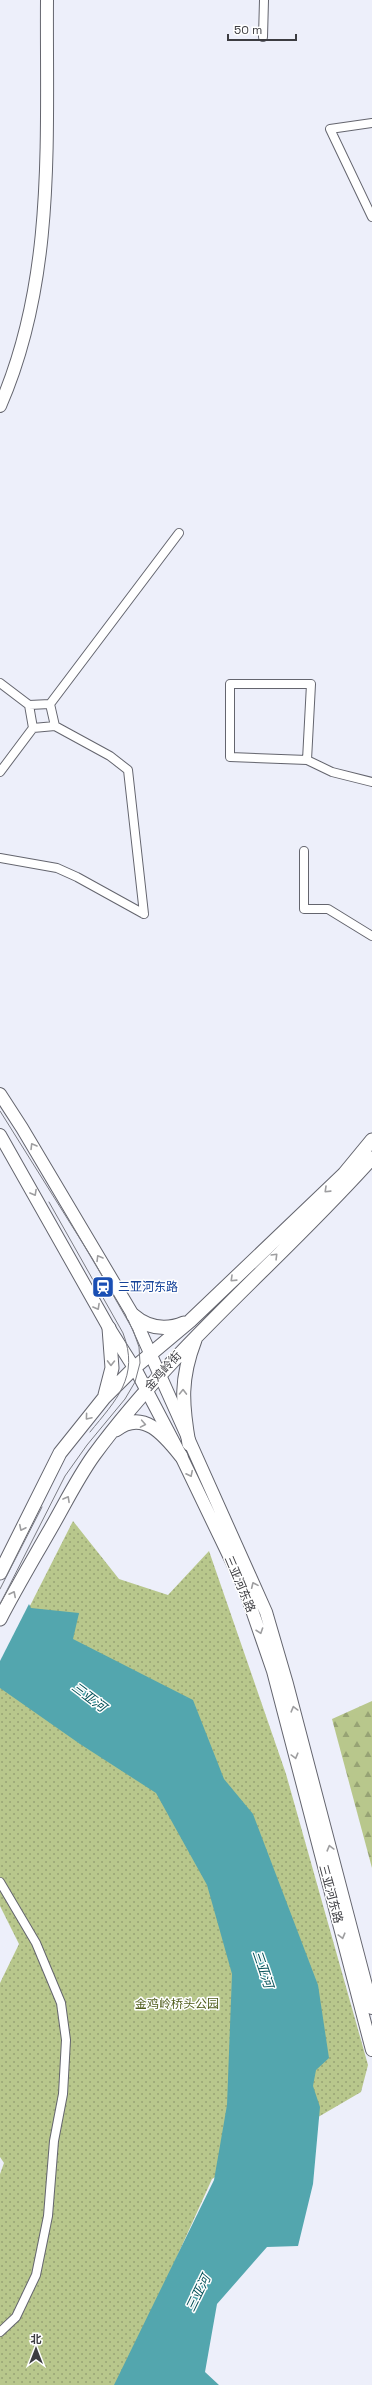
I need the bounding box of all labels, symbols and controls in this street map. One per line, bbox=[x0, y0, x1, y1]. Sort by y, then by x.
scale bar bbox=[228, 16, 296, 42]
text: 50 m bbox=[234, 22, 262, 38]
one-way arrow bbox=[30, 1143, 38, 1150]
one-way arrow bbox=[324, 1185, 332, 1193]
one-way arrow bbox=[29, 1189, 36, 1196]
one-way arrow bbox=[270, 1253, 278, 1261]
one-way arrow bbox=[97, 1255, 104, 1262]
station icon: 三亚河东路 bbox=[90, 1274, 116, 1300]
one-way arrow bbox=[230, 1275, 238, 1282]
place label: 三亚河东路 bbox=[118, 1279, 178, 1295]
one-way arrow bbox=[92, 1302, 100, 1310]
street label: 金鸡岭街 bbox=[141, 1348, 185, 1394]
one-way arrow bbox=[107, 1360, 116, 1366]
one-way arrow bbox=[179, 1389, 187, 1395]
one-way arrow bbox=[86, 1412, 93, 1420]
one-way arrow bbox=[140, 1420, 146, 1428]
one-way arrow bbox=[185, 1470, 193, 1478]
one-way arrow bbox=[62, 1496, 69, 1504]
one-way arrow bbox=[19, 1524, 27, 1532]
street label: 三亚河东路 bbox=[221, 1553, 259, 1615]
one-way arrow bbox=[251, 1582, 259, 1590]
one-way arrow bbox=[8, 1591, 16, 1599]
one-way arrow bbox=[255, 1628, 263, 1635]
water label: 三亚河 bbox=[68, 1678, 112, 1717]
one-way arrow bbox=[290, 1706, 298, 1712]
one-way arrow bbox=[291, 1753, 299, 1760]
one-way arrow bbox=[326, 1845, 335, 1852]
street label: 三亚河东路 bbox=[316, 1863, 346, 1925]
one-way arrow bbox=[338, 1933, 346, 1940]
water label: 三亚河 bbox=[249, 1948, 278, 1993]
park label: 金鸡岭桥头公园 bbox=[135, 1996, 219, 2012]
water label: 三亚河 bbox=[182, 2269, 215, 2314]
north arrow bbox=[16, 2329, 56, 2369]
text: 北 bbox=[31, 2332, 42, 2346]

